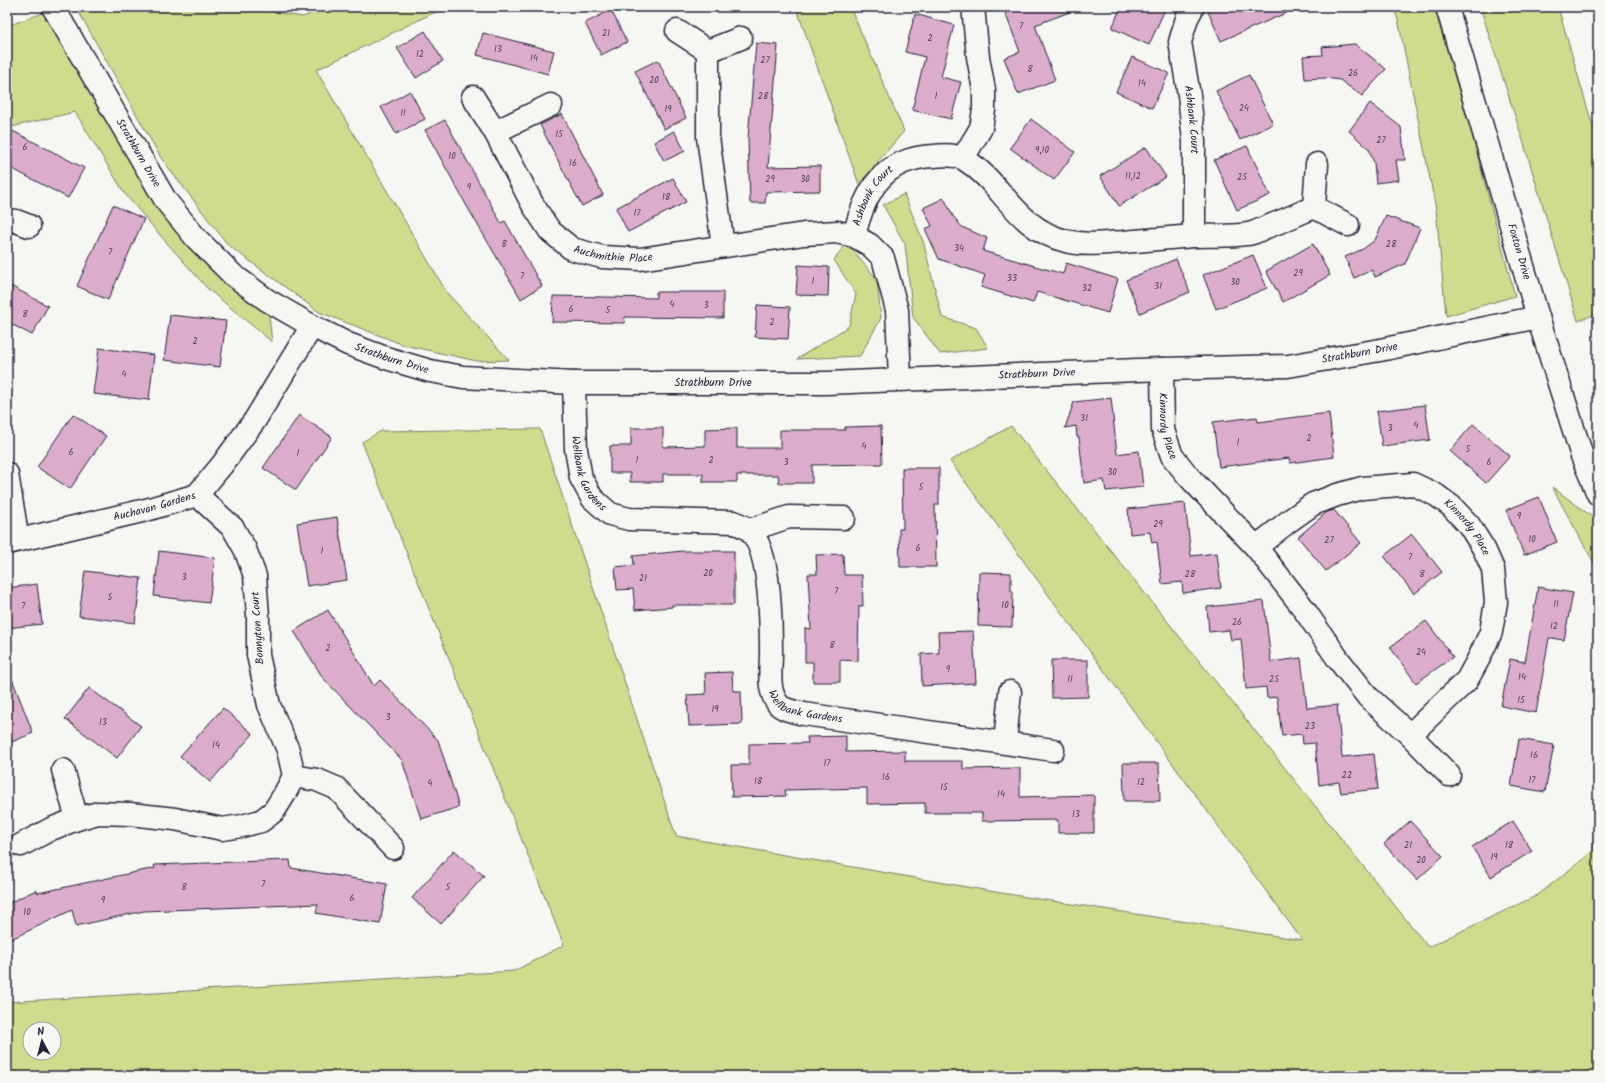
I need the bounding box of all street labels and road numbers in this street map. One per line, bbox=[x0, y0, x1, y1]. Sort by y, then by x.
street label: Ashbank Court bbox=[1179, 84, 1203, 154]
street label: Strathburn Drive bbox=[111, 115, 165, 191]
street label: Ashbank Court bbox=[848, 161, 898, 228]
street label: Foxton Drive bbox=[1502, 221, 1536, 282]
street label: Auchmithie Place bbox=[571, 241, 654, 268]
street label: Strathburn Drive bbox=[352, 338, 431, 379]
street label: Strathburn Drive bbox=[1320, 338, 1399, 369]
street label: Strathburn Drive bbox=[998, 364, 1076, 385]
street label: Strathburn Drive bbox=[674, 374, 752, 392]
street label: Kinnordy Place bbox=[1153, 393, 1181, 465]
street label: Wellbank Gardens bbox=[567, 436, 611, 516]
street label: Auchavan Gardens bbox=[112, 487, 198, 526]
street label: Kinnordy Place bbox=[1440, 494, 1495, 559]
street label: Bonnyton Court bbox=[246, 590, 270, 665]
street label: Wellbank Gardens bbox=[763, 688, 844, 729]

